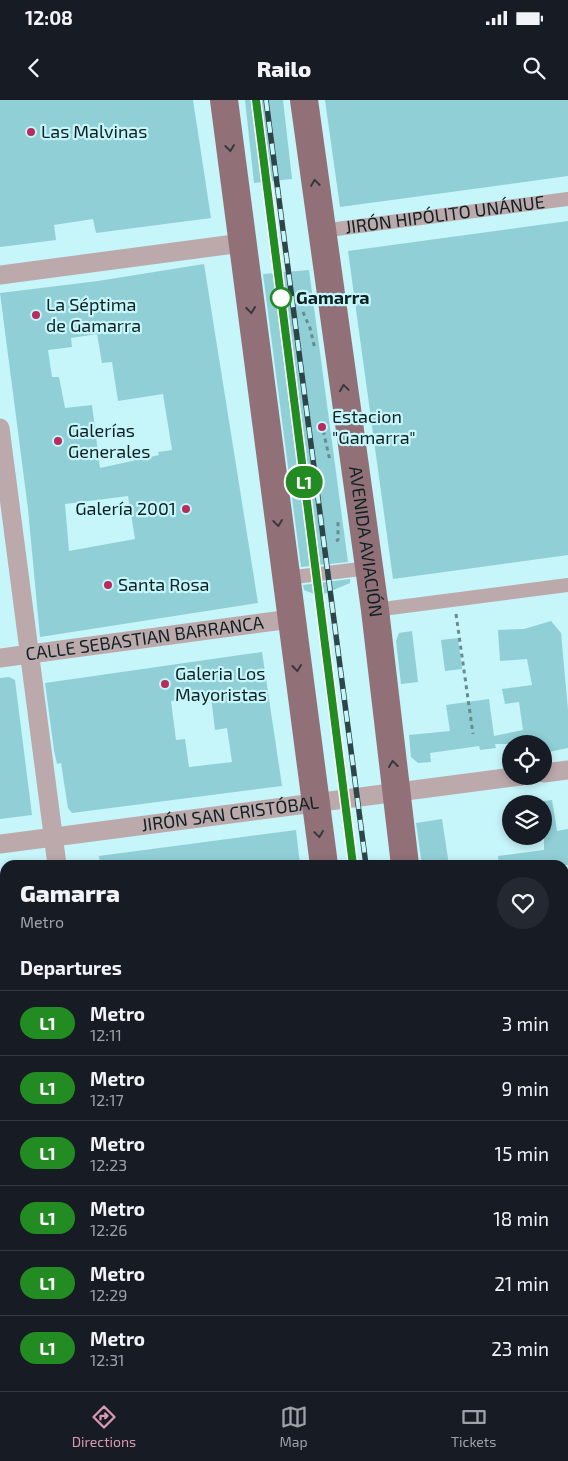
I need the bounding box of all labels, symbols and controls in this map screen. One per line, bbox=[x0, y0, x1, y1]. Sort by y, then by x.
text: 12:08 bbox=[25, 6, 73, 29]
icon: back bbox=[20, 54, 48, 82]
icon: search bbox=[520, 54, 548, 82]
text: Railo bbox=[257, 55, 311, 81]
place label: Las Malvinas bbox=[41, 120, 147, 142]
marker: Las Malvinas bbox=[25, 126, 37, 138]
one-way arrow bbox=[224, 145, 235, 153]
one-way arrow bbox=[310, 178, 321, 186]
street label: JIRÓN HIPÓLITO UNÁNUE bbox=[344, 190, 546, 238]
place label: Gamarra bbox=[296, 286, 370, 308]
marker: Gamarra bbox=[270, 287, 292, 309]
place label: La Séptima de Gamarra bbox=[46, 293, 141, 336]
one-way arrow bbox=[245, 306, 256, 314]
marker: La Séptima de Gamarra bbox=[30, 309, 42, 321]
one-way arrow bbox=[339, 384, 349, 393]
place label: Estacion "Gamarra" bbox=[332, 405, 416, 448]
place label: Galerías Generales bbox=[68, 419, 150, 462]
marker: Estacion "Gamarra" bbox=[316, 421, 328, 433]
marker: Galerías Generales bbox=[52, 435, 64, 447]
street label: AVENIDA AVIACIÓN bbox=[345, 465, 388, 618]
line badge: L1 bbox=[282, 466, 326, 498]
text: L1 bbox=[296, 471, 312, 493]
place label: Galería 2001 bbox=[75, 497, 176, 519]
marker: Galería 2001 bbox=[180, 503, 192, 515]
one-way arrow bbox=[273, 518, 283, 527]
place label: Santa Rosa bbox=[118, 573, 209, 595]
marker: Santa Rosa bbox=[102, 579, 114, 591]
street label: CALLE SEBASTIAN BARRANCA bbox=[24, 611, 266, 664]
place label: Galeria Los Mayoristas bbox=[175, 662, 267, 705]
one-way arrow bbox=[291, 664, 302, 672]
marker: Galeria Los Mayoristas bbox=[159, 678, 171, 690]
map controls bbox=[502, 735, 552, 845]
button: locate bbox=[502, 735, 552, 785]
one-way arrow bbox=[388, 760, 399, 768]
street label: JIRÓN SAN CRISTÓBAL bbox=[140, 791, 320, 835]
button: layers bbox=[502, 795, 552, 845]
one-way arrow bbox=[313, 830, 324, 838]
button: heart bbox=[497, 877, 549, 929]
text: Gamarra bbox=[20, 878, 120, 907]
text: Metro bbox=[20, 912, 64, 931]
text: Departures bbox=[20, 956, 122, 979]
text: Metro bbox=[90, 1002, 145, 1025]
text: L1 bbox=[39, 1012, 56, 1034]
text: 3 min bbox=[502, 1012, 549, 1035]
text: 12:11 bbox=[90, 1025, 122, 1044]
text: Metro bbox=[90, 1067, 145, 1090]
text: L1 bbox=[39, 1077, 56, 1099]
text: 9 min bbox=[501, 1077, 549, 1100]
text: 12:17 bbox=[90, 1090, 124, 1109]
text: Metro bbox=[90, 1132, 145, 1155]
text: L1 bbox=[39, 1142, 56, 1164]
text: 15 min bbox=[495, 1142, 549, 1165]
text: 12:23 bbox=[90, 1155, 127, 1174]
text: Metro bbox=[90, 1197, 145, 1220]
text: L1 bbox=[39, 1207, 56, 1229]
text: 18 min bbox=[493, 1207, 549, 1230]
text: 12:26 bbox=[90, 1220, 127, 1239]
text: Metro bbox=[90, 1262, 145, 1285]
text: L1 bbox=[39, 1272, 56, 1294]
text: 21 min bbox=[494, 1272, 549, 1295]
text: 12:29 bbox=[90, 1285, 127, 1304]
text: Metro bbox=[90, 1327, 145, 1350]
text: L1 bbox=[39, 1337, 56, 1359]
text: 23 min bbox=[491, 1337, 549, 1360]
text: 12:31 bbox=[90, 1350, 124, 1369]
tab: Directions bbox=[72, 1403, 136, 1450]
tab: Map bbox=[280, 1403, 308, 1450]
tab: Tickets bbox=[451, 1403, 496, 1450]

